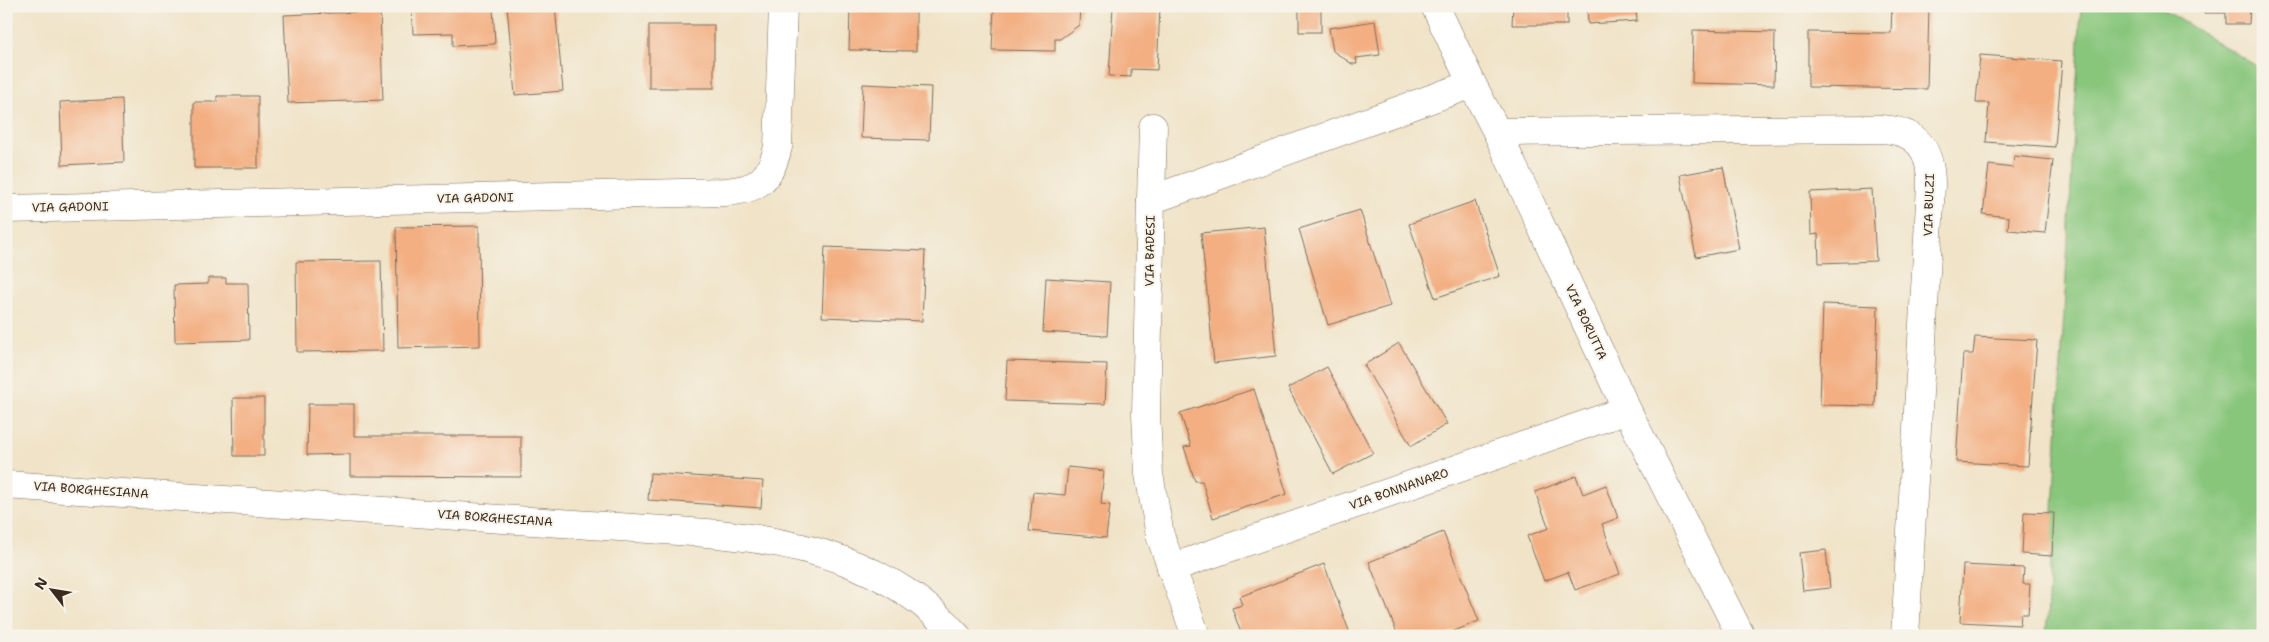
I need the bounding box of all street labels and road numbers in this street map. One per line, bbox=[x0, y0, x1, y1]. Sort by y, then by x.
street label: VIA BULZI bbox=[1920, 173, 1938, 237]
street label: VIA GADONI bbox=[436, 189, 514, 207]
street label: VIA GADONI bbox=[31, 198, 109, 216]
street label: VIA BADESI bbox=[1141, 215, 1159, 287]
street label: VIA BORUTTA bbox=[1562, 282, 1611, 363]
street label: VIA BONNANARO bbox=[1347, 464, 1451, 514]
street label: VIA BORGHESIANA bbox=[33, 478, 149, 502]
street label: VIA BORGHESIANA bbox=[437, 506, 553, 530]

